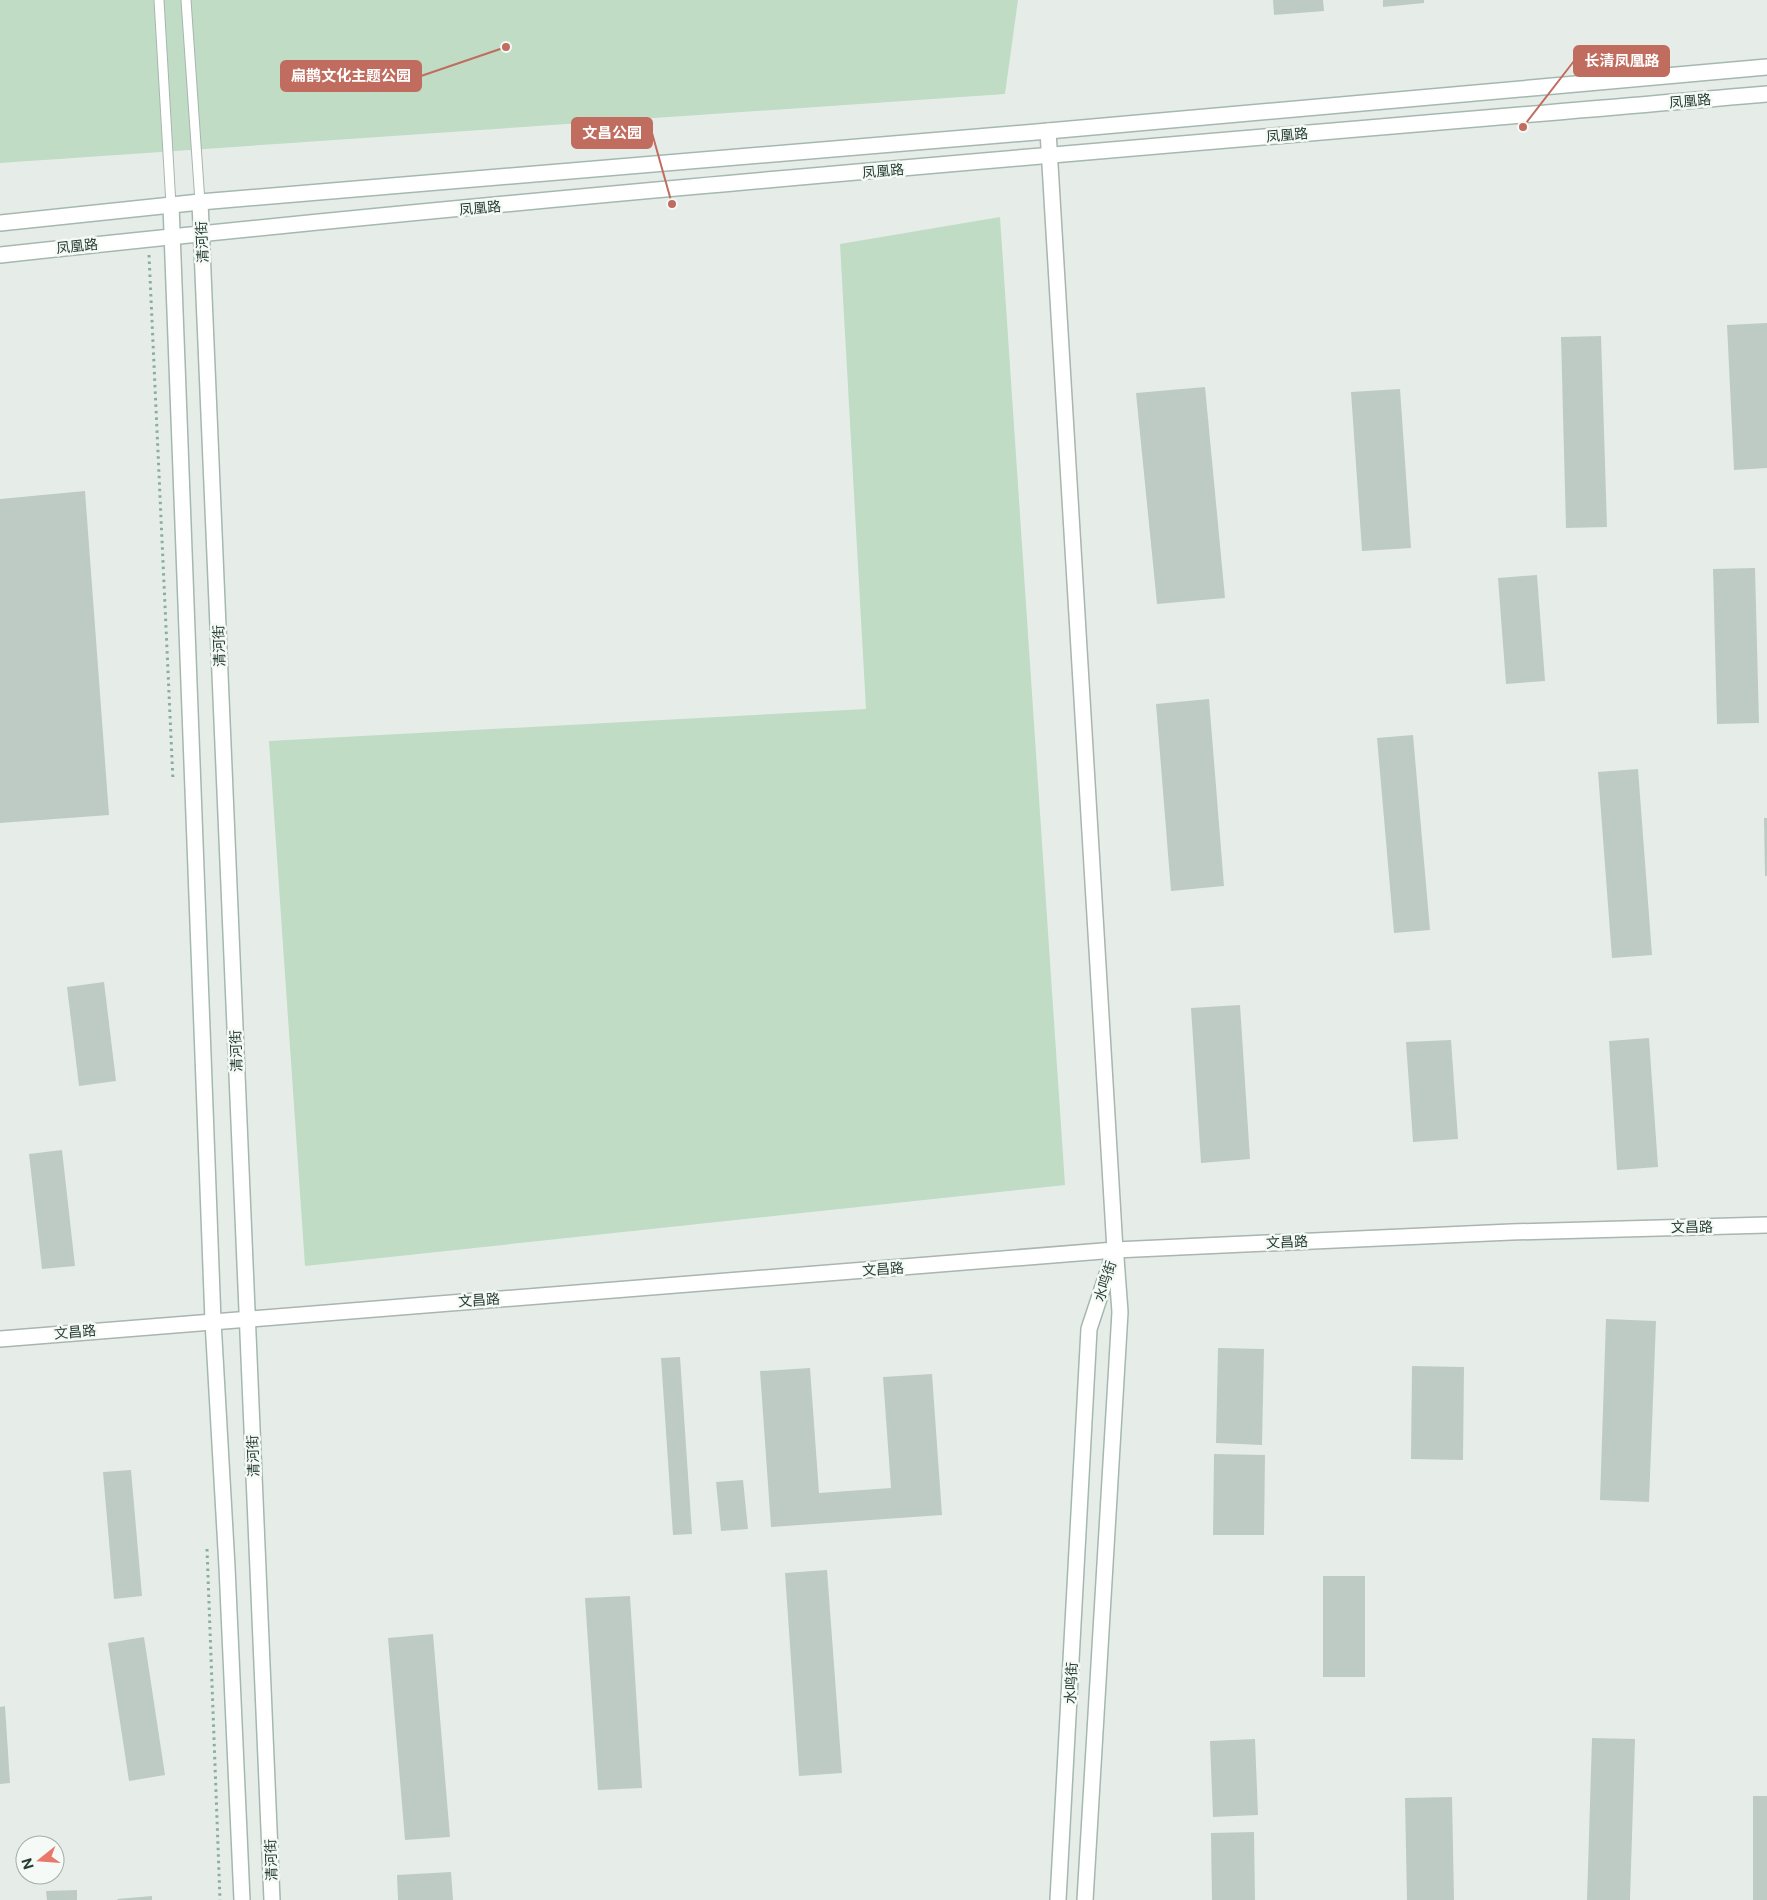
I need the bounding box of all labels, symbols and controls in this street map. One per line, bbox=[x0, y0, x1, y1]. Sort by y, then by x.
callout: 长清凤凰路 bbox=[1574, 46, 1669, 76]
text: 长清凤凰路 bbox=[1584, 52, 1660, 69]
callout: 扁鹊文化主题公园 bbox=[281, 61, 421, 91]
text: 扁鹊文化主题公园 bbox=[291, 67, 411, 84]
street label: 凤凰路 bbox=[1668, 91, 1712, 111]
callout: 文昌公园 bbox=[572, 118, 652, 148]
text: 文昌公园 bbox=[582, 124, 642, 141]
street label: 凤凰路 bbox=[1265, 125, 1309, 145]
street label: 凤凰路 bbox=[861, 161, 905, 181]
street label: 凤凰路 bbox=[458, 198, 502, 218]
street label: 清河街 bbox=[193, 221, 211, 263]
street label: 凤凰路 bbox=[55, 236, 99, 256]
street label: 清河街 bbox=[210, 625, 228, 667]
street label: 清河街 bbox=[227, 1030, 245, 1072]
street label: 文昌路 bbox=[1671, 1219, 1713, 1235]
street label: 文昌路 bbox=[1266, 1233, 1308, 1251]
street label: 水鸣街 bbox=[1091, 1259, 1119, 1303]
street label: 文昌路 bbox=[861, 1260, 905, 1278]
street label: 文昌路 bbox=[457, 1291, 501, 1309]
street label: 文昌路 bbox=[53, 1322, 97, 1342]
street label: 清河街 bbox=[244, 1435, 262, 1477]
street label: 水鸣街 bbox=[1062, 1662, 1080, 1704]
north arrow bbox=[15, 1835, 65, 1885]
street label: 清河街 bbox=[262, 1839, 280, 1881]
text: N bbox=[18, 1856, 37, 1871]

